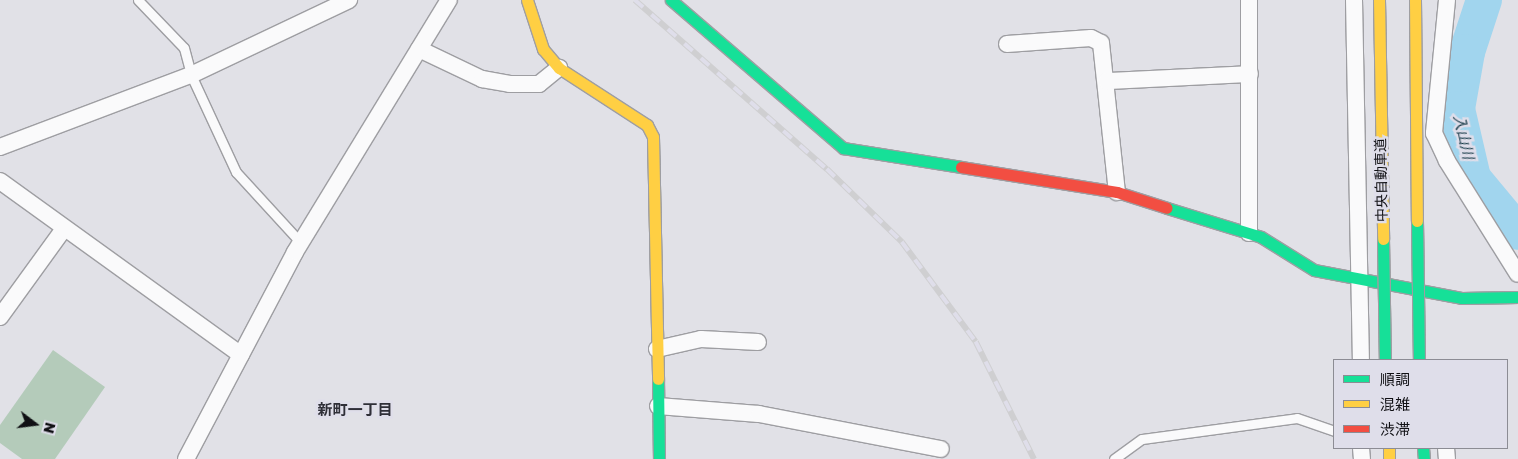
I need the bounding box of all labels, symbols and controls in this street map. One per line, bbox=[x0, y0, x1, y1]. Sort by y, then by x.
water label: 入山川 bbox=[1450, 113, 1478, 161]
street label: 中央自動車道 bbox=[1372, 138, 1390, 222]
legend bbox=[1333, 359, 1508, 449]
text: 順調 bbox=[1380, 370, 1410, 388]
text: 混雑 bbox=[1380, 395, 1410, 413]
north arrow bbox=[10, 399, 60, 449]
district label: 新町一丁目 bbox=[318, 401, 392, 419]
text: 渋滞 bbox=[1380, 420, 1410, 438]
text: N bbox=[40, 421, 60, 435]

